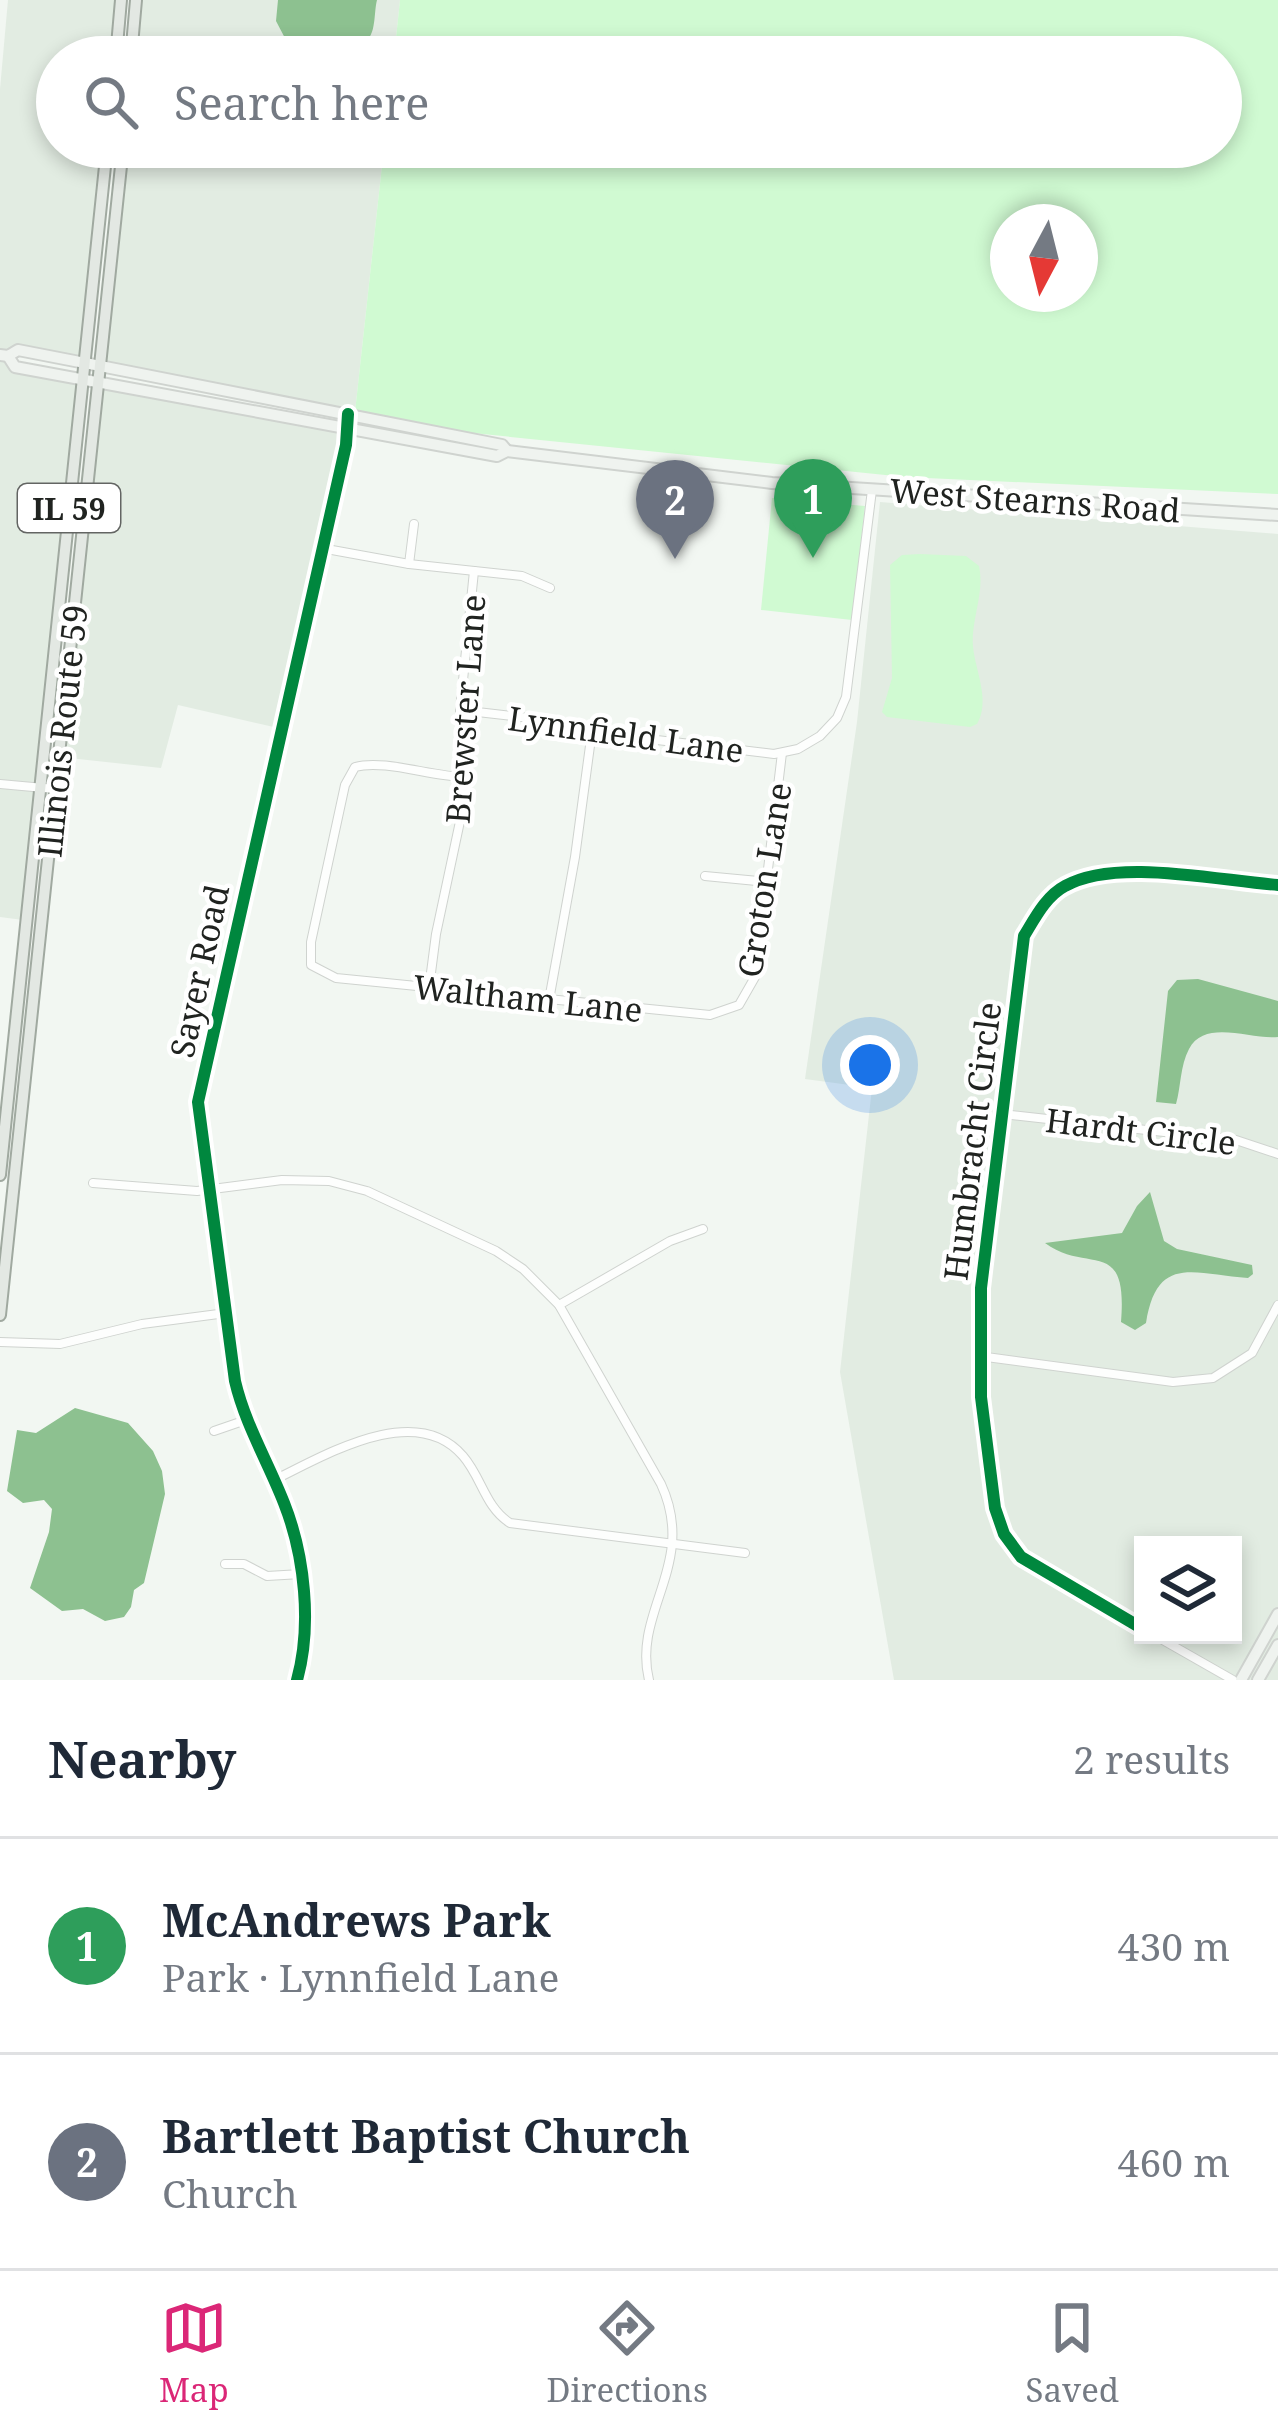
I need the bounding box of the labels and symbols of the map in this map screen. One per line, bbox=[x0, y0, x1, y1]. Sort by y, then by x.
north arrow bbox=[990, 204, 1098, 312]
pin: 1 bbox=[774, 459, 852, 558]
pin: 2 bbox=[636, 460, 714, 559]
street label: West Stearns Road bbox=[888, 467, 1182, 533]
road number: IL 59 bbox=[18, 484, 120, 532]
street label: Brewster Lane bbox=[435, 593, 495, 825]
street label: Illinois Route 59 bbox=[26, 602, 98, 860]
street label: Lynnfield Lane bbox=[505, 695, 747, 773]
street label: Groton Lane bbox=[726, 779, 802, 981]
street label: Sayer Road bbox=[159, 880, 239, 1062]
street label: Waltham Lane bbox=[411, 964, 645, 1032]
street label: Humbracht Circle bbox=[933, 999, 1011, 1283]
your location bbox=[840, 1035, 900, 1095]
street label: Hardt Circle bbox=[1043, 1097, 1239, 1165]

